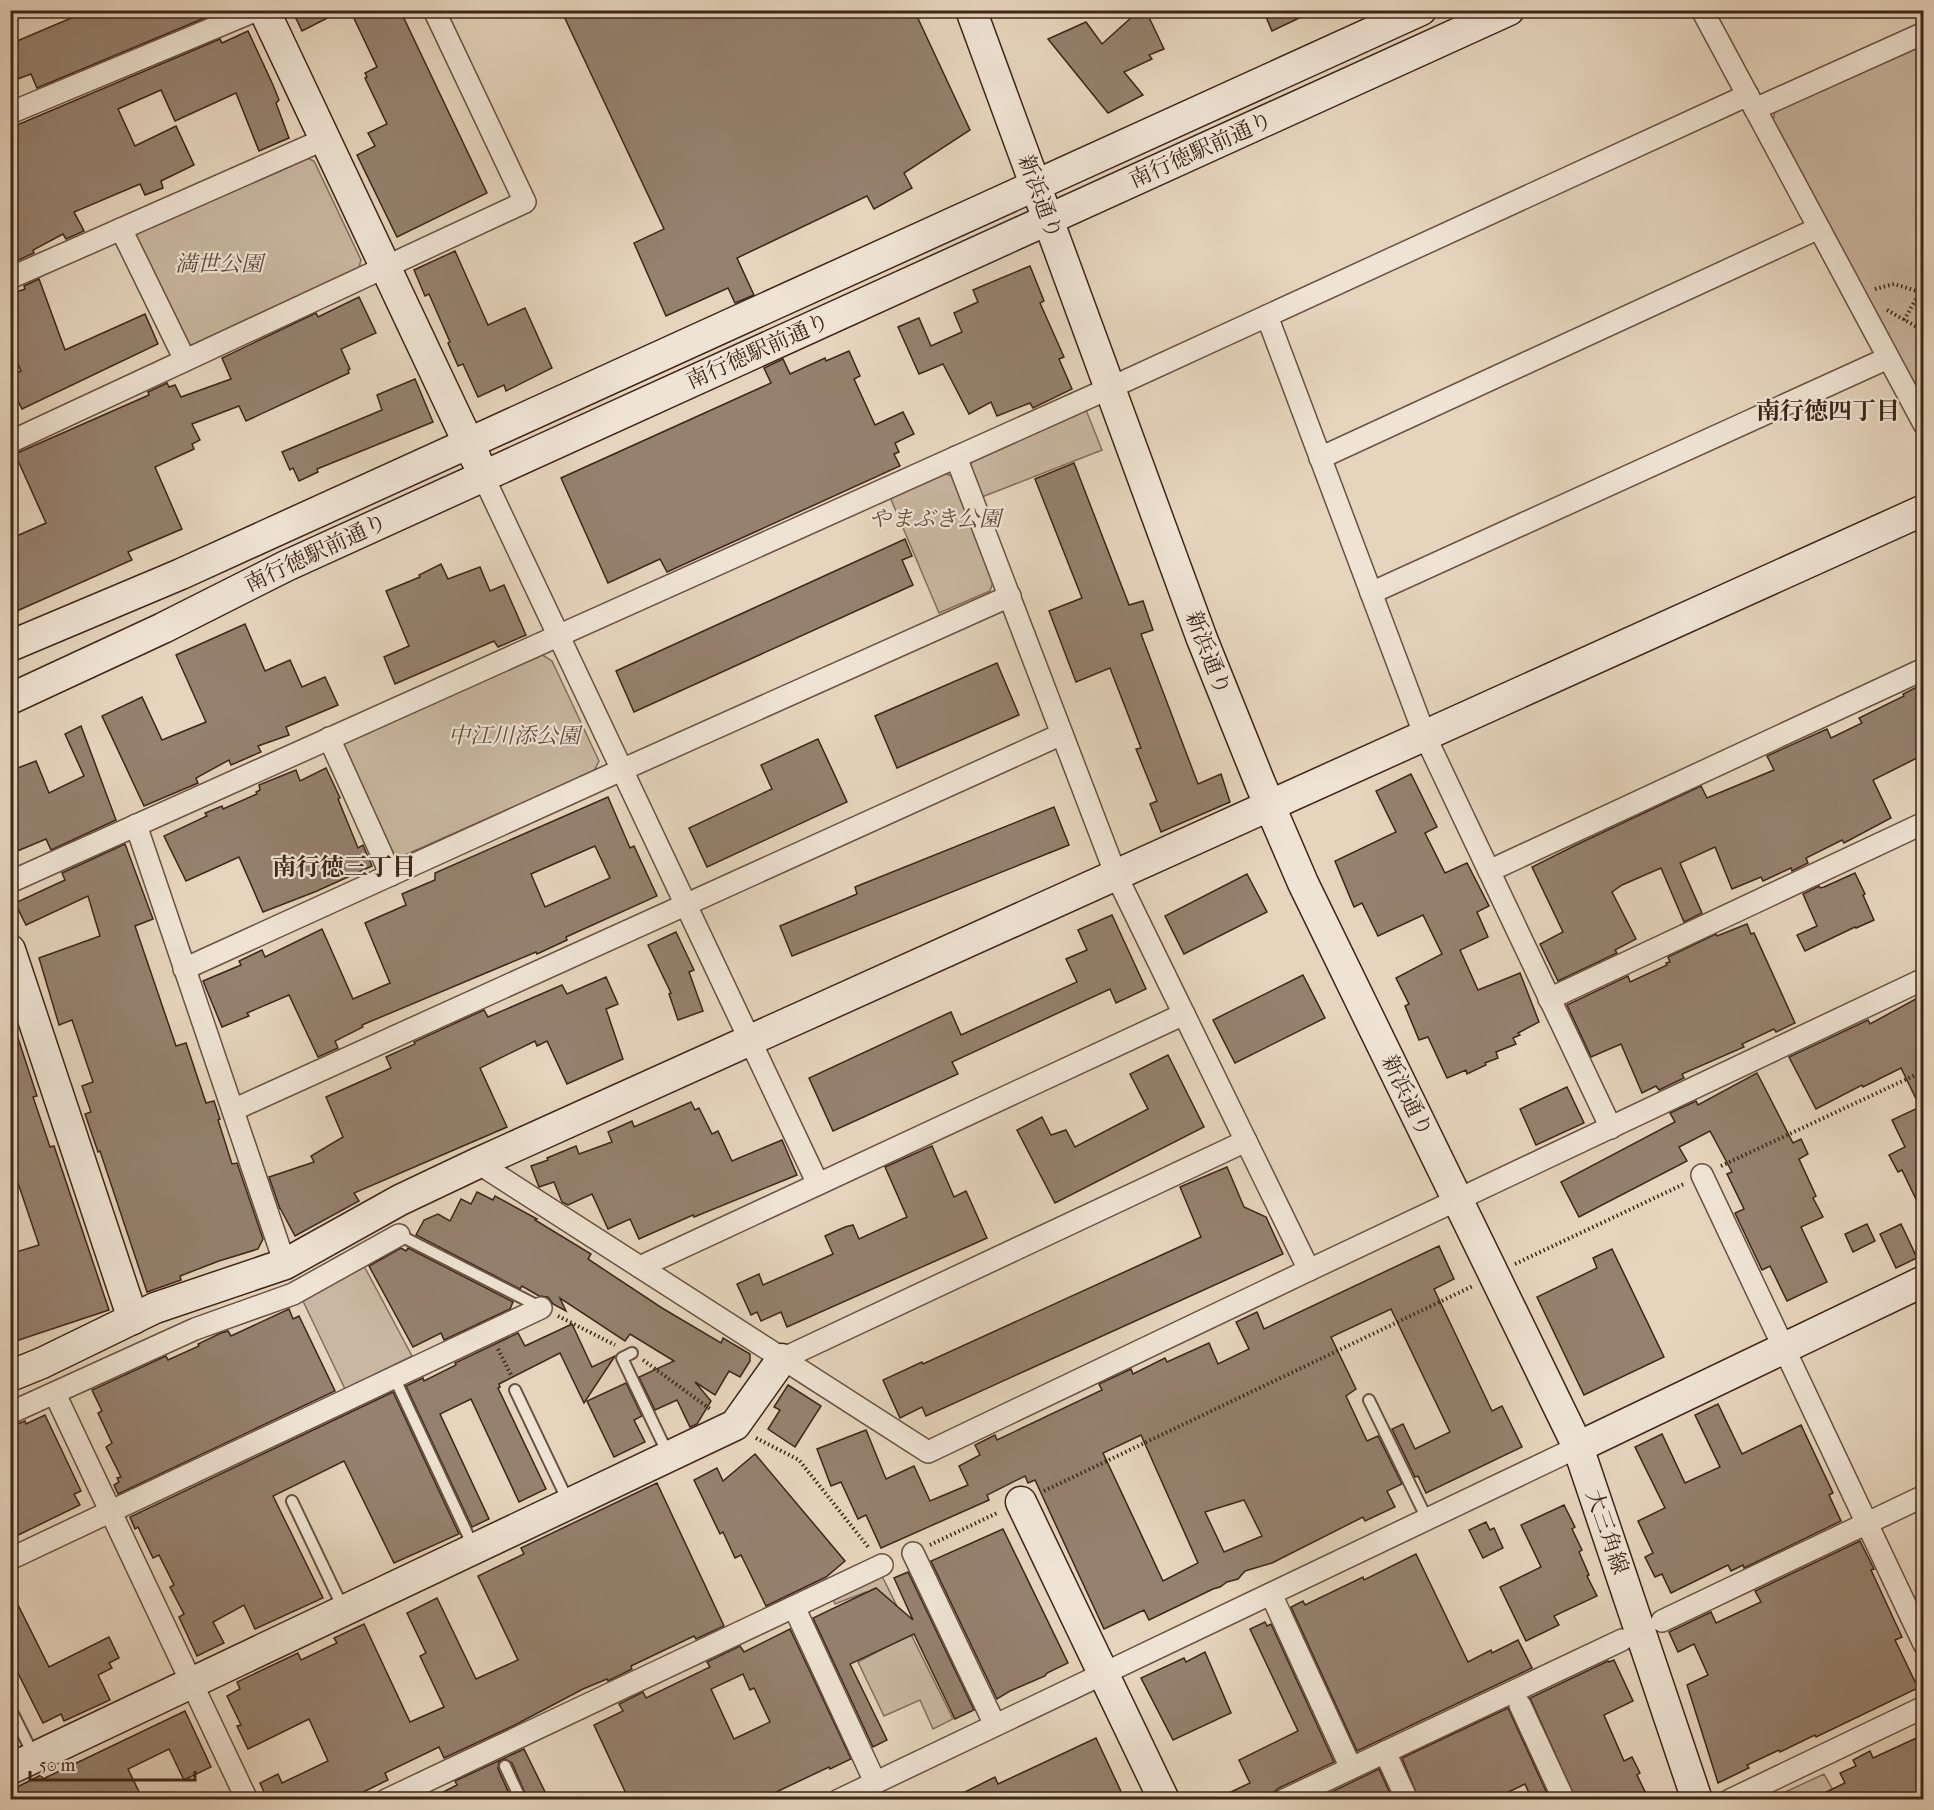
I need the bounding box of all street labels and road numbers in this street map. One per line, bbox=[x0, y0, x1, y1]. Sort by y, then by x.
street label: 南行徳駅前通り bbox=[1125, 107, 1277, 193]
street label: 新浜通り bbox=[1013, 151, 1067, 243]
street label: 南行徳駅前通り bbox=[682, 308, 834, 394]
street label: 南行徳駅前通り bbox=[241, 509, 391, 597]
street label: 新浜通り bbox=[1180, 607, 1236, 699]
street label: 新浜通り bbox=[1376, 1051, 1438, 1141]
street label: 大三角線 bbox=[1580, 1486, 1634, 1578]

